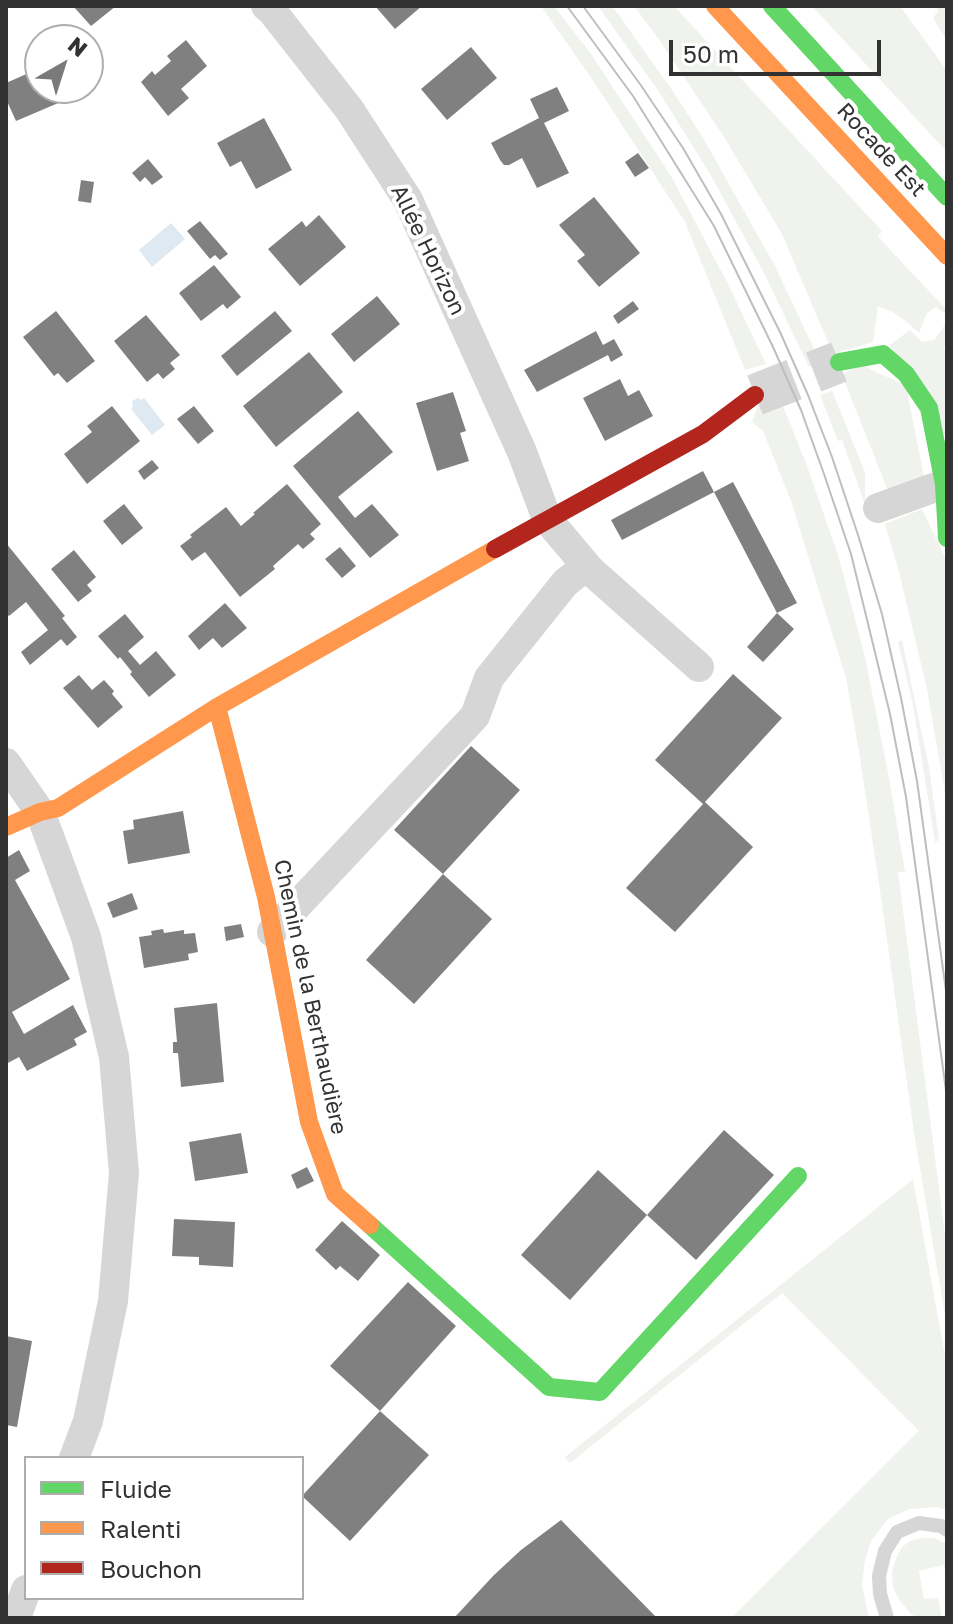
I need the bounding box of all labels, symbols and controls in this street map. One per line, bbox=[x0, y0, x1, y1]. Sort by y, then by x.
north arrow bbox=[24, 24, 104, 104]
scale bar bbox=[673, 24, 885, 74]
text: N bbox=[63, 31, 93, 62]
text: 50 m bbox=[683, 39, 739, 68]
street label: Rocade Est bbox=[831, 98, 931, 202]
street label: Allée Horizon bbox=[385, 181, 471, 319]
street label: Chemin de la Berthaudière bbox=[268, 857, 352, 1137]
legend bbox=[24, 1456, 304, 1600]
text: Fluide bbox=[100, 1474, 172, 1503]
text: Ralenti bbox=[100, 1514, 182, 1543]
text: Bouchon bbox=[100, 1554, 202, 1583]

